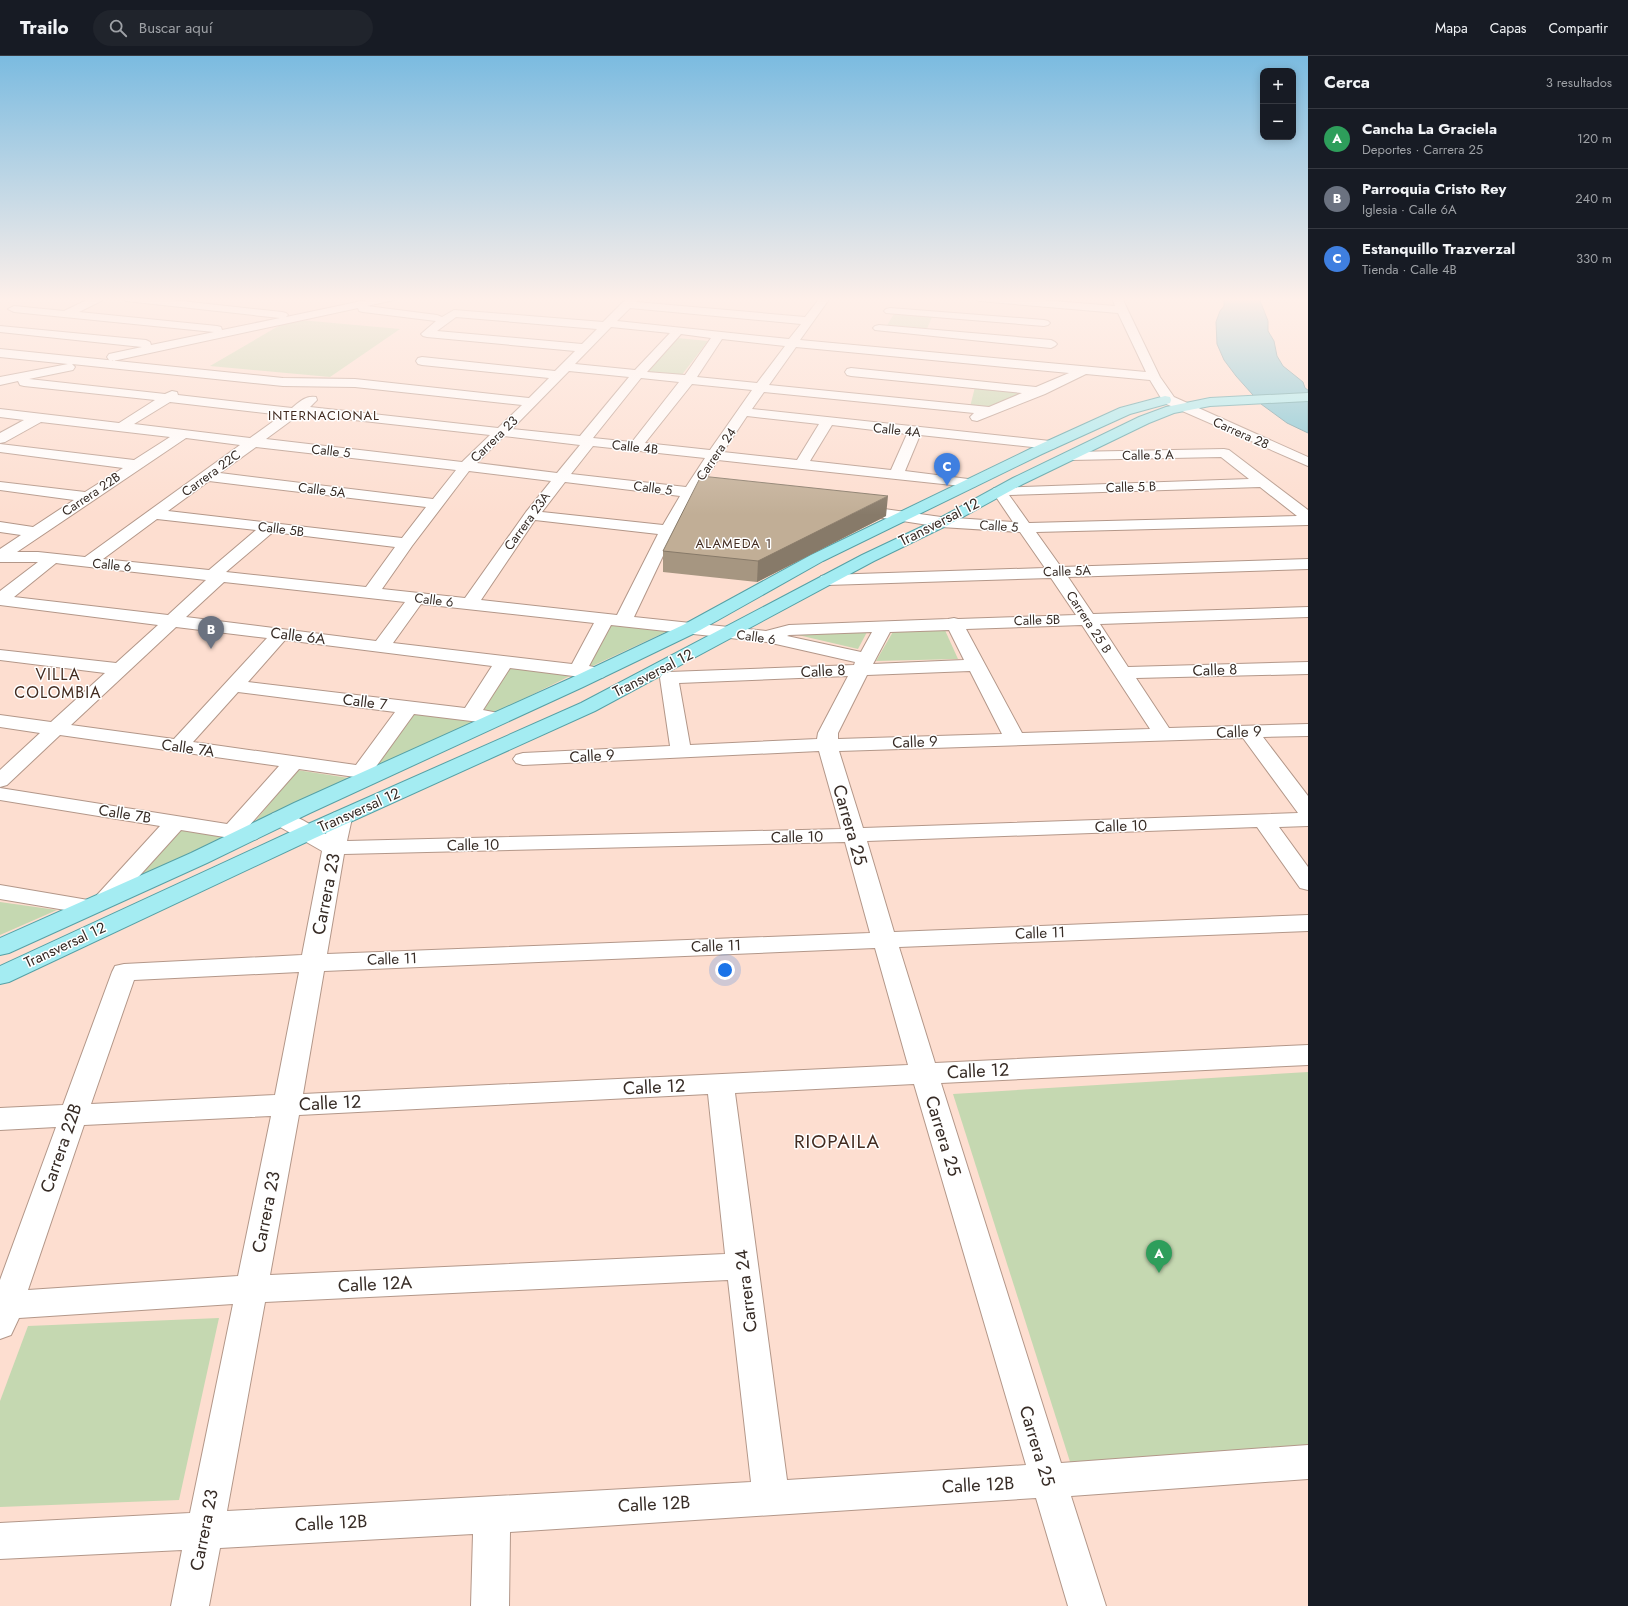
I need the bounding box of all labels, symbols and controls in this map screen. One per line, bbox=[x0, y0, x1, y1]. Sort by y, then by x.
search box bbox=[93, 10, 373, 46]
text: Trailo bbox=[20, 14, 69, 41]
icon: search bbox=[107, 17, 129, 39]
text: Buscar aquí bbox=[139, 17, 213, 39]
text: Mapa bbox=[1435, 18, 1468, 38]
text: Capas bbox=[1490, 18, 1527, 38]
text: Compartir bbox=[1549, 18, 1608, 38]
map controls bbox=[1260, 68, 1296, 140]
button: + bbox=[1260, 68, 1296, 104]
text: Cerca bbox=[1324, 70, 1370, 94]
text: 3 resultados bbox=[1546, 73, 1612, 92]
button: − bbox=[1260, 104, 1296, 140]
text: Cancha La Graciela bbox=[1362, 118, 1497, 140]
text: A bbox=[1332, 129, 1342, 148]
text: 120 m bbox=[1577, 129, 1612, 148]
text: Deportes · Carrera 25 bbox=[1362, 140, 1483, 159]
text: Parroquia Cristo Rey bbox=[1362, 178, 1506, 200]
text: B bbox=[1333, 189, 1341, 208]
text: 240 m bbox=[1575, 189, 1612, 208]
text: Iglesia · Calle 6A bbox=[1362, 200, 1457, 219]
text: Estanquillo Trazverzal bbox=[1362, 238, 1515, 260]
text: C bbox=[1332, 249, 1342, 268]
text: 330 m bbox=[1576, 249, 1612, 268]
text: Tienda · Calle 4B bbox=[1362, 260, 1457, 279]
district label: INTERNACIONAL bbox=[268, 406, 380, 425]
street label: Carrera 23 bbox=[466, 411, 522, 467]
street label: Carrera 28 bbox=[1210, 412, 1272, 454]
street label: Calle 4A bbox=[872, 418, 922, 442]
street label: Carrera 24 bbox=[691, 423, 741, 484]
street label: Calle 4B bbox=[611, 435, 659, 459]
street label: Calle 5 bbox=[311, 440, 351, 462]
street label: Carrera 22C bbox=[178, 445, 244, 501]
street label: Calle 5 A bbox=[1122, 445, 1174, 465]
pin: C bbox=[934, 453, 960, 486]
street label: Carrera 22B bbox=[58, 467, 124, 521]
street label: Calle 5 bbox=[632, 476, 674, 500]
street label: Calle 5 B bbox=[1106, 477, 1156, 497]
street label: Calle 5A bbox=[297, 478, 347, 502]
street label: Carrera 23A bbox=[499, 488, 555, 554]
street label: Transversal 12 bbox=[895, 492, 983, 552]
street label: Calle 5 bbox=[979, 515, 1019, 537]
street label: Calle 5B bbox=[257, 517, 305, 541]
district label: ALAMEDA 1 bbox=[696, 534, 772, 553]
street label: Calle 6 bbox=[91, 554, 133, 576]
street label: Calle 5A bbox=[1043, 561, 1092, 581]
street label: Carrera 25 B bbox=[1062, 587, 1116, 657]
street label: Calle 6 bbox=[413, 588, 455, 612]
street label: Calle 5B bbox=[1014, 610, 1060, 630]
pin: B bbox=[198, 616, 224, 649]
street label: Calle 6A bbox=[269, 622, 327, 650]
street label: Calle 6 bbox=[735, 625, 777, 649]
street label: Transversal 12 bbox=[609, 643, 697, 703]
street label: Calle 8 bbox=[1192, 658, 1238, 682]
street label: Calle 8 bbox=[800, 659, 846, 683]
district label: VILLA COLOMBIA bbox=[14, 663, 102, 704]
street label: Calle 7 bbox=[342, 688, 389, 716]
street label: Calle 9 bbox=[1216, 720, 1262, 744]
street label: Calle 9 bbox=[892, 730, 938, 754]
street label: Calle 7A bbox=[160, 733, 216, 763]
street label: Calle 9 bbox=[569, 744, 615, 768]
street label: Transversal 12 bbox=[314, 782, 404, 838]
street label: Carrera 25 bbox=[826, 782, 874, 868]
street label: Calle 7B bbox=[97, 799, 153, 829]
street label: Calle 10 bbox=[1094, 814, 1148, 838]
street label: Calle 10 bbox=[771, 826, 823, 848]
street label: Calle 10 bbox=[447, 834, 499, 856]
street label: Carrera 23 bbox=[305, 851, 347, 937]
street label: Transversal 12 bbox=[21, 916, 109, 974]
street label: Calle 11 bbox=[1015, 921, 1065, 945]
street label: Calle 11 bbox=[691, 934, 741, 958]
street label: Calle 11 bbox=[367, 947, 417, 971]
your location bbox=[715, 960, 735, 980]
street label: Calle 12 bbox=[946, 1056, 1010, 1086]
street label: Calle 12 bbox=[622, 1072, 686, 1102]
street label: Calle 12 bbox=[298, 1088, 362, 1118]
street label: Carrera 25 bbox=[918, 1093, 968, 1179]
street label: Carrera 22B bbox=[34, 1100, 88, 1196]
district label: RIOPAILA bbox=[794, 1128, 880, 1155]
street label: Carrera 23 bbox=[245, 1169, 287, 1255]
pin: A bbox=[1146, 1240, 1172, 1273]
street label: Carrera 24 bbox=[728, 1248, 764, 1334]
street label: Calle 12A bbox=[337, 1269, 413, 1299]
street label: Carrera 25 bbox=[1012, 1403, 1062, 1489]
street label: Calle 12B bbox=[941, 1470, 1015, 1500]
street label: Carrera 23 bbox=[183, 1487, 225, 1573]
street label: Calle 12B bbox=[617, 1489, 691, 1519]
street label: Calle 12B bbox=[294, 1508, 368, 1538]

